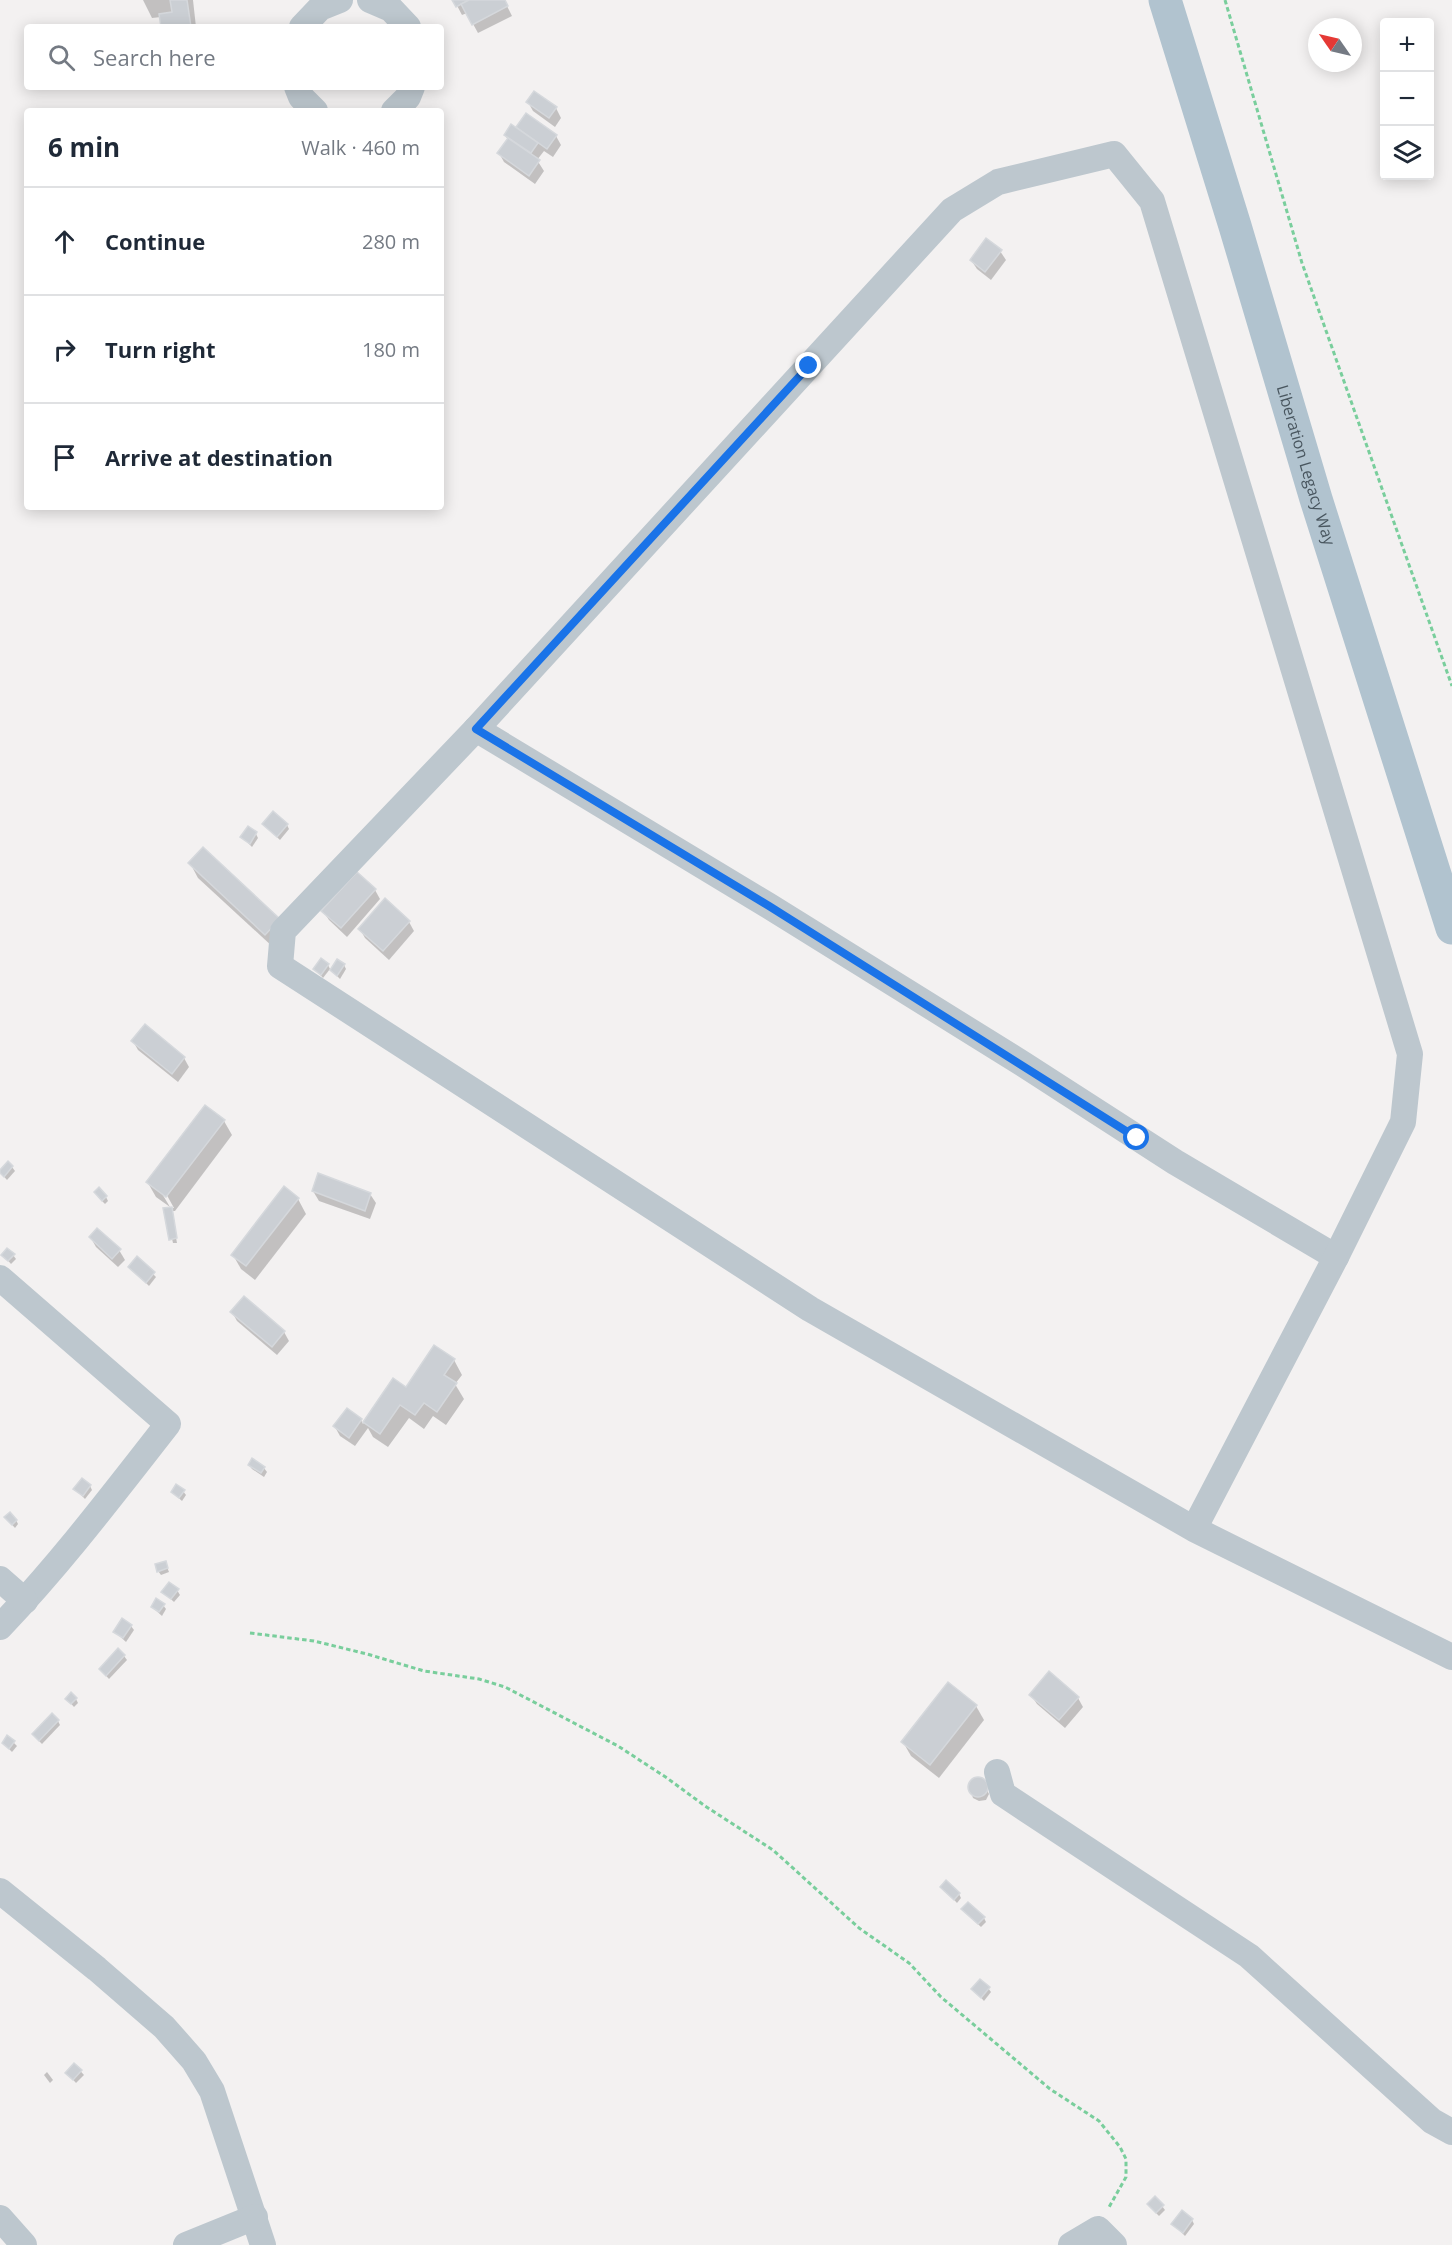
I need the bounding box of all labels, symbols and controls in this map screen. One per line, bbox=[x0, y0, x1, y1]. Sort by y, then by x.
north arrow bbox=[1308, 18, 1362, 72]
map controls bbox=[1380, 18, 1434, 180]
button: + bbox=[1380, 18, 1434, 72]
search box bbox=[24, 24, 444, 90]
icon: search bbox=[45, 41, 78, 74]
text: Search here bbox=[93, 42, 216, 72]
button: − bbox=[1380, 72, 1434, 126]
button: layers bbox=[1380, 126, 1434, 180]
text: 6 min bbox=[48, 129, 120, 165]
text: Walk · 460 m bbox=[301, 134, 420, 161]
icon: ahead bbox=[48, 225, 81, 258]
text: Continue bbox=[105, 226, 205, 256]
text: 280 m bbox=[362, 228, 420, 255]
icon: right bbox=[48, 333, 81, 366]
text: Turn right bbox=[105, 334, 216, 364]
text: 180 m bbox=[362, 336, 420, 363]
route end bbox=[795, 352, 821, 378]
street label: Liberation Legacy Way bbox=[1272, 382, 1341, 549]
icon: arrive bbox=[48, 441, 81, 474]
text: Arrive at destination bbox=[105, 442, 333, 472]
route start bbox=[1123, 1124, 1149, 1150]

